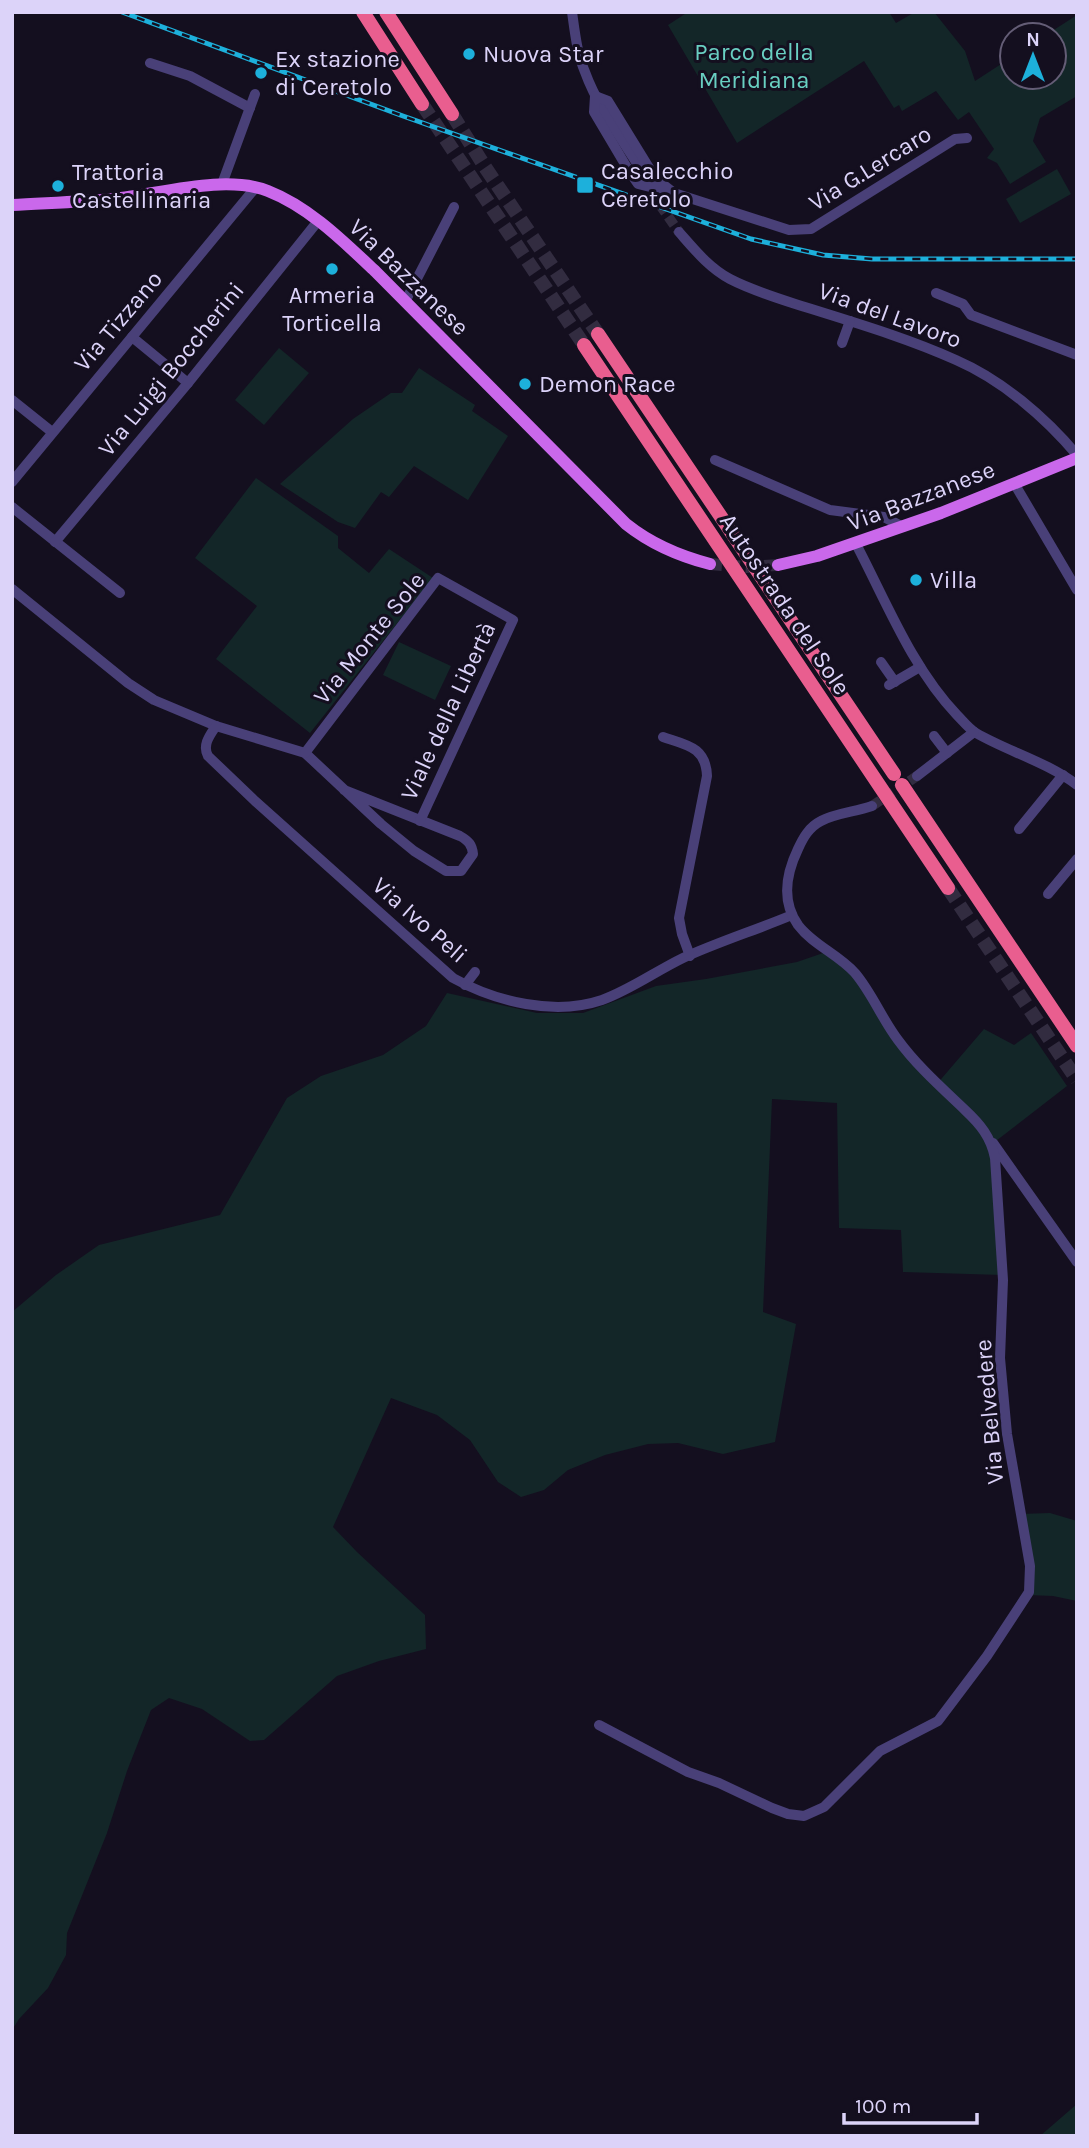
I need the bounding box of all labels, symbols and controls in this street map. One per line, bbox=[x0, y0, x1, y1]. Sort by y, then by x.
north arrow bbox=[998, 21, 1068, 91]
text: N bbox=[1026, 29, 1040, 51]
park label: Parco della Meridiana bbox=[694, 38, 814, 94]
place label: Nuova Star bbox=[483, 40, 604, 68]
place label: Ex stazione di Ceretolo bbox=[275, 45, 400, 101]
marker: Nuova Star bbox=[461, 46, 477, 62]
marker: Ex stazione di Ceretolo bbox=[253, 65, 269, 81]
street label: Via G.Lercaro bbox=[804, 119, 936, 217]
place label: Casalecchio Ceretolo bbox=[601, 157, 733, 213]
place label: Trattoria Castellinaria bbox=[72, 158, 211, 214]
marker: Casalecchio Ceretolo bbox=[575, 175, 595, 195]
marker: Trattoria Castellinaria bbox=[50, 178, 66, 194]
street label: Via Bazzanese bbox=[343, 213, 475, 341]
marker: Armeria Torticella bbox=[324, 261, 340, 277]
street label: Via Tizzano bbox=[68, 265, 168, 377]
street label: Via Luigi Boccherini bbox=[92, 276, 250, 462]
street label: Via del Lavoro bbox=[815, 276, 965, 354]
place label: Armeria Torticella bbox=[282, 281, 382, 337]
place label: Demon Race bbox=[539, 370, 676, 398]
marker: Demon Race bbox=[517, 376, 533, 392]
street label: Via Bazzanese bbox=[843, 455, 999, 537]
street label: Autostrada del Sole bbox=[714, 508, 856, 700]
place label: Villa bbox=[930, 566, 977, 594]
street label: Via Monte Sole bbox=[307, 567, 431, 709]
marker: Villa bbox=[908, 572, 924, 588]
street label: Viale della Libertà bbox=[394, 617, 502, 805]
street label: Via Ivo Peli bbox=[367, 871, 473, 969]
street label: Via Belvedere bbox=[969, 1338, 1009, 1486]
scale bar bbox=[844, 2082, 977, 2126]
text: 100 m bbox=[855, 2094, 912, 2118]

